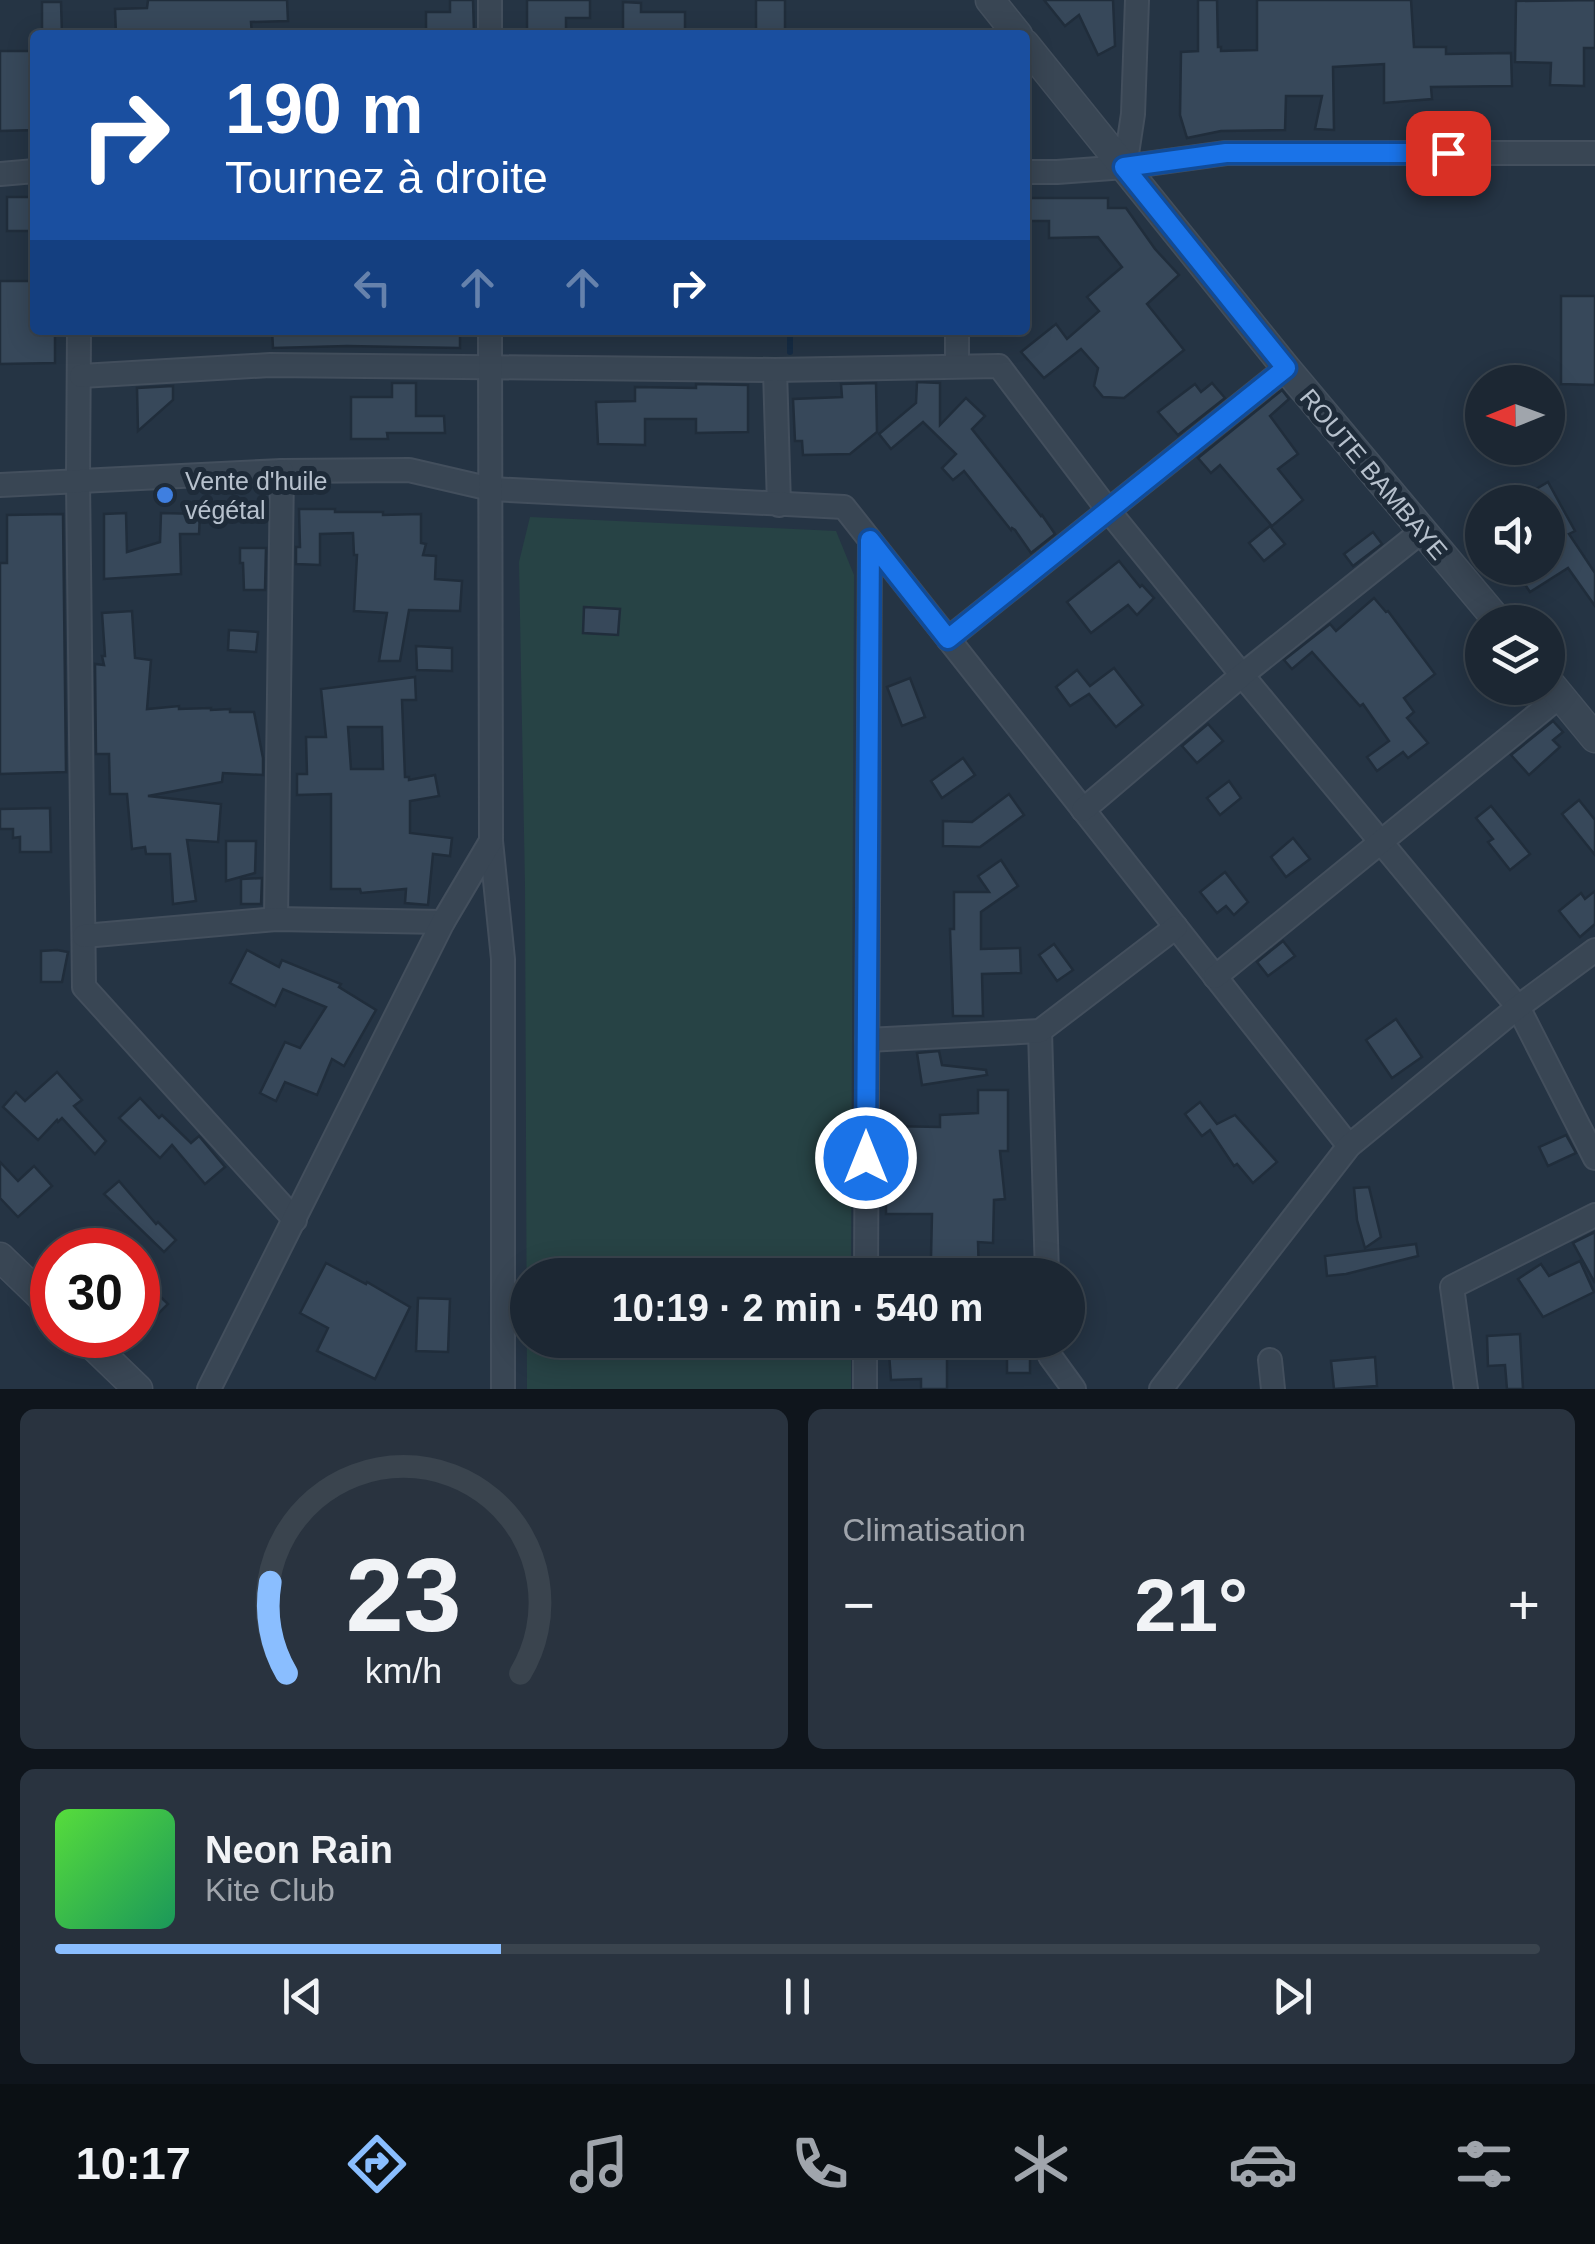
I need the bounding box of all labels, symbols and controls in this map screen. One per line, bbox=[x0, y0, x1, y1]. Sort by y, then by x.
icon: right bbox=[60, 70, 190, 200]
text: 190 m bbox=[225, 70, 423, 148]
pin bbox=[1406, 111, 1491, 196]
icon: arrive bbox=[1421, 126, 1476, 181]
text: Tournez à droite bbox=[225, 152, 548, 203]
icon: left bbox=[345, 260, 400, 315]
icon: ahead bbox=[450, 260, 505, 315]
icon: ahead bbox=[555, 260, 610, 315]
icon: right bbox=[660, 260, 715, 315]
north arrow bbox=[1465, 365, 1565, 465]
map controls bbox=[1465, 365, 1565, 705]
street label: ROUTE BAMBAYE bbox=[1295, 383, 1453, 565]
place label: Vente d'huile végétal bbox=[185, 467, 327, 524]
marker: Vente d'huile végétal bbox=[154, 484, 176, 506]
button: sound bbox=[1465, 485, 1565, 585]
button: layers bbox=[1465, 605, 1565, 705]
position arrow bbox=[814, 1106, 918, 1210]
speed limit sign: 30 bbox=[30, 1228, 160, 1358]
text: 10:19 · 2 min · 540 m bbox=[612, 1287, 983, 1329]
text: Climatisation bbox=[843, 1512, 1026, 1548]
text: 23 bbox=[346, 1537, 462, 1653]
text: 21° bbox=[1135, 1563, 1248, 1647]
text: − bbox=[843, 1574, 875, 1636]
text: + bbox=[1508, 1574, 1540, 1636]
text: km/h bbox=[365, 1651, 442, 1691]
text: Neon Rain bbox=[205, 1829, 393, 1871]
text: Kite Club bbox=[205, 1872, 335, 1908]
icon: previous bbox=[275, 1969, 330, 2024]
icon: pause bbox=[770, 1969, 825, 2024]
icon: next bbox=[1265, 1969, 1320, 2024]
icon: directions bbox=[342, 2129, 412, 2199]
icon: music bbox=[564, 2129, 634, 2199]
icon: phone bbox=[785, 2129, 855, 2199]
icon: climate bbox=[1006, 2129, 1076, 2199]
icon: car bbox=[1228, 2129, 1298, 2199]
icon: filters bbox=[1449, 2129, 1519, 2199]
text: 10:17 bbox=[76, 2138, 191, 2189]

